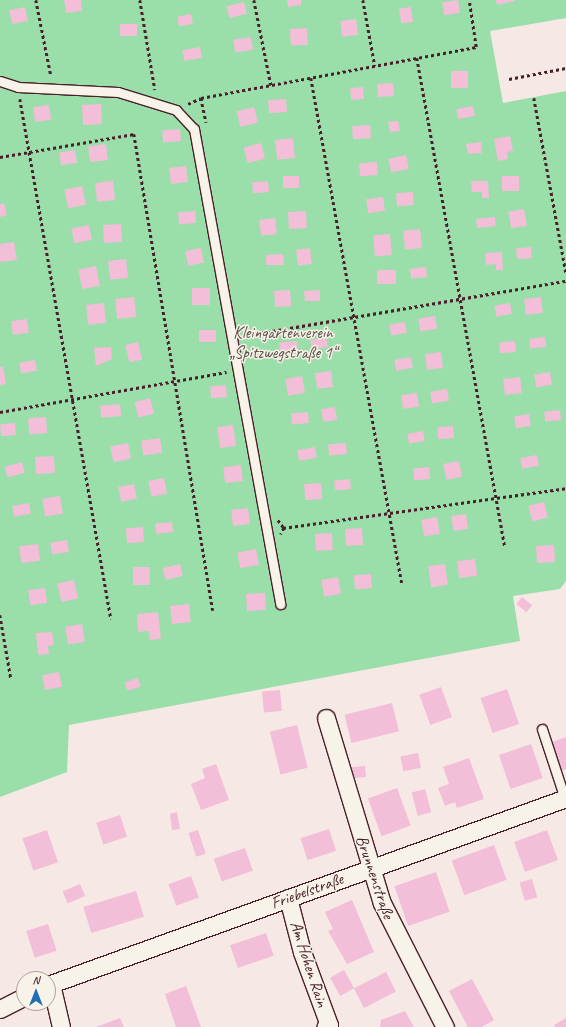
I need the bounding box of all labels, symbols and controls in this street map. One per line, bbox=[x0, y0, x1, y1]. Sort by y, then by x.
park label: Kleingartenverein „Spitzwegstraße 1“ bbox=[230, 323, 336, 363]
street label: Brunnenstraße bbox=[351, 833, 399, 921]
street label: Friebelstraße bbox=[268, 869, 346, 913]
street label: Am Hohen Rain bbox=[285, 918, 333, 1010]
north arrow bbox=[16, 971, 56, 1011]
text: N bbox=[33, 973, 39, 987]

